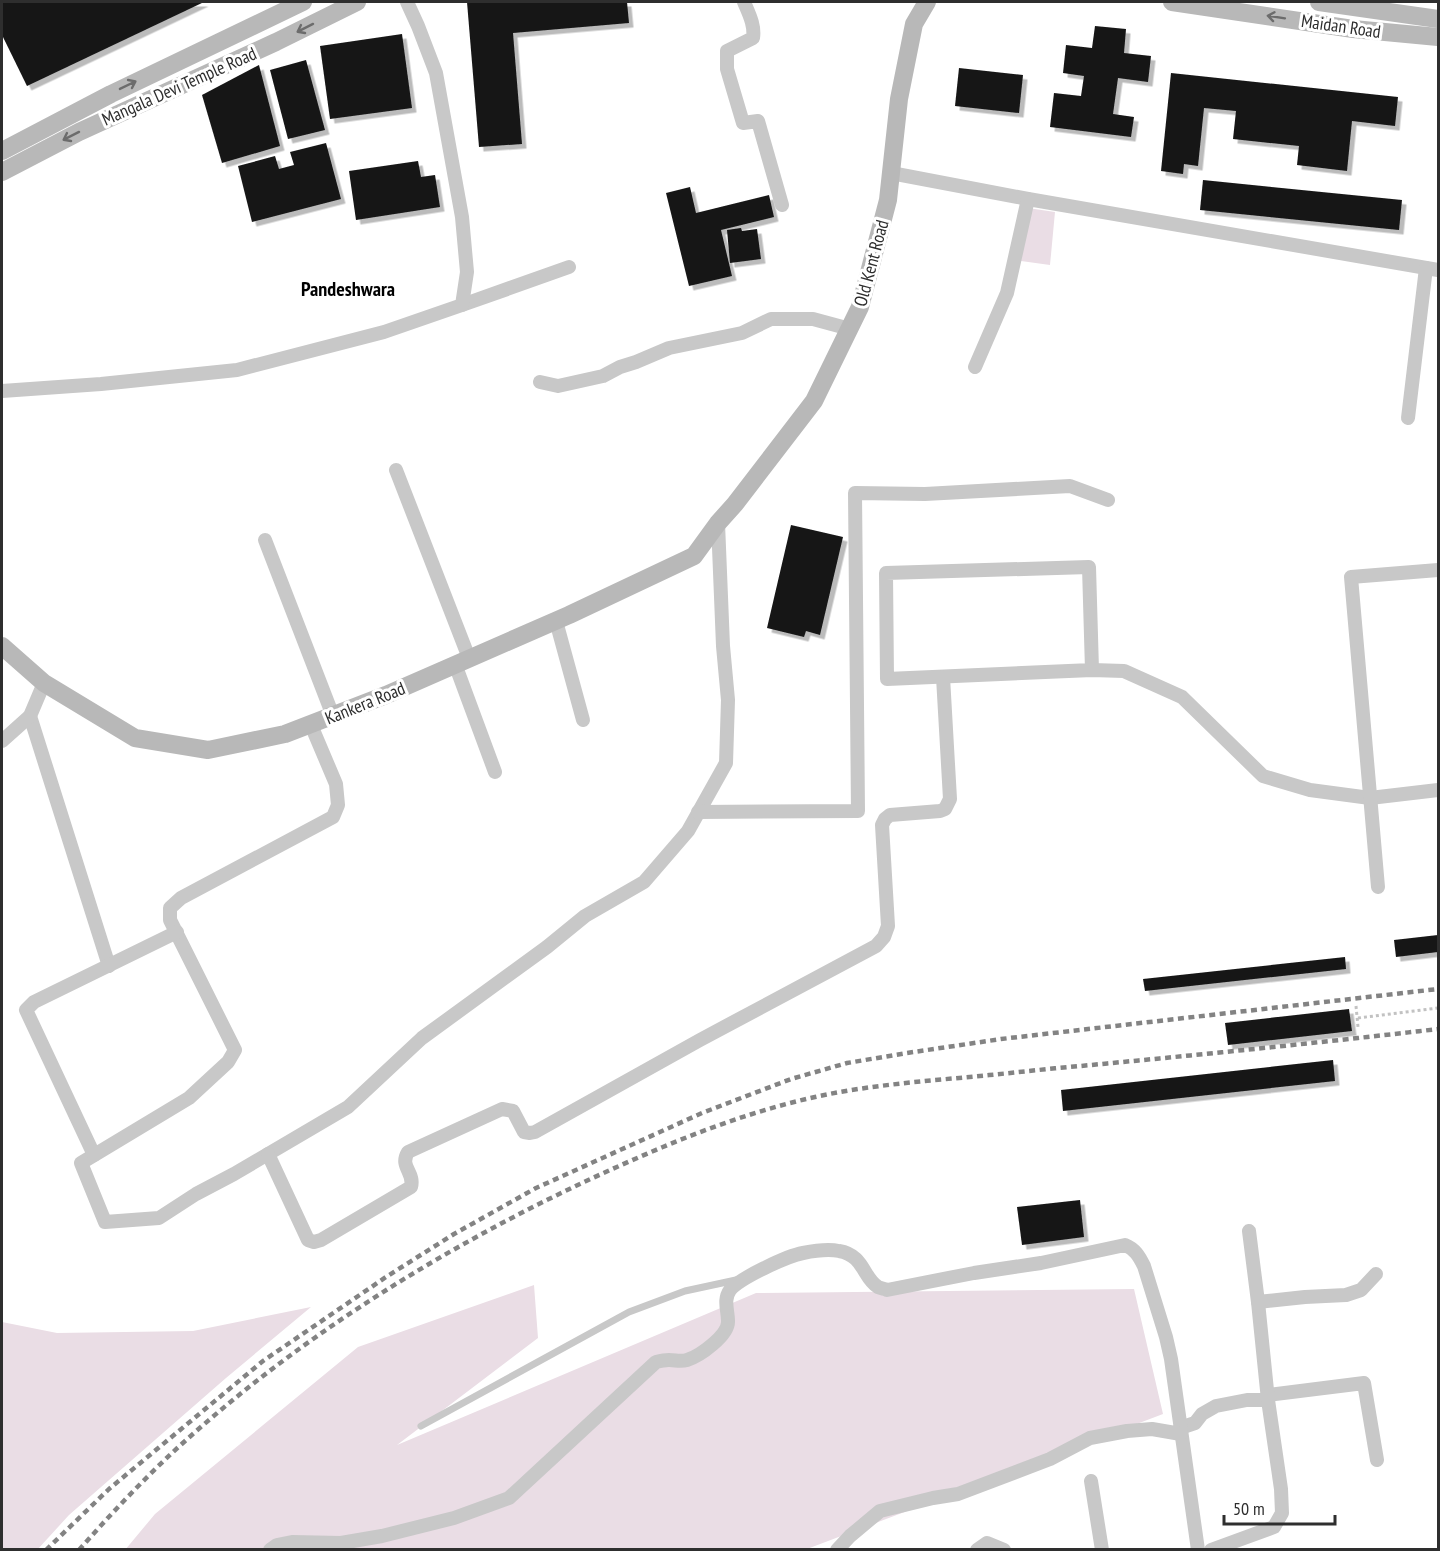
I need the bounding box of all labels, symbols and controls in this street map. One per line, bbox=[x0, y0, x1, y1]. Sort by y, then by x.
street label: Maidan Road bbox=[1300, 9, 1382, 43]
one-way arrow bbox=[1267, 12, 1287, 23]
one-way arrow bbox=[296, 22, 314, 34]
street label: Mangala Devi Temple Road bbox=[98, 42, 260, 130]
one-way arrow bbox=[119, 79, 137, 91]
one-way arrow bbox=[62, 131, 80, 142]
street label: Old Kent Road bbox=[848, 217, 894, 309]
district label: Pandeshwara bbox=[301, 276, 395, 302]
street label: Kankera Road bbox=[322, 677, 408, 729]
scale bar bbox=[1224, 1488, 1335, 1526]
text: 50 m bbox=[1233, 1497, 1265, 1520]

